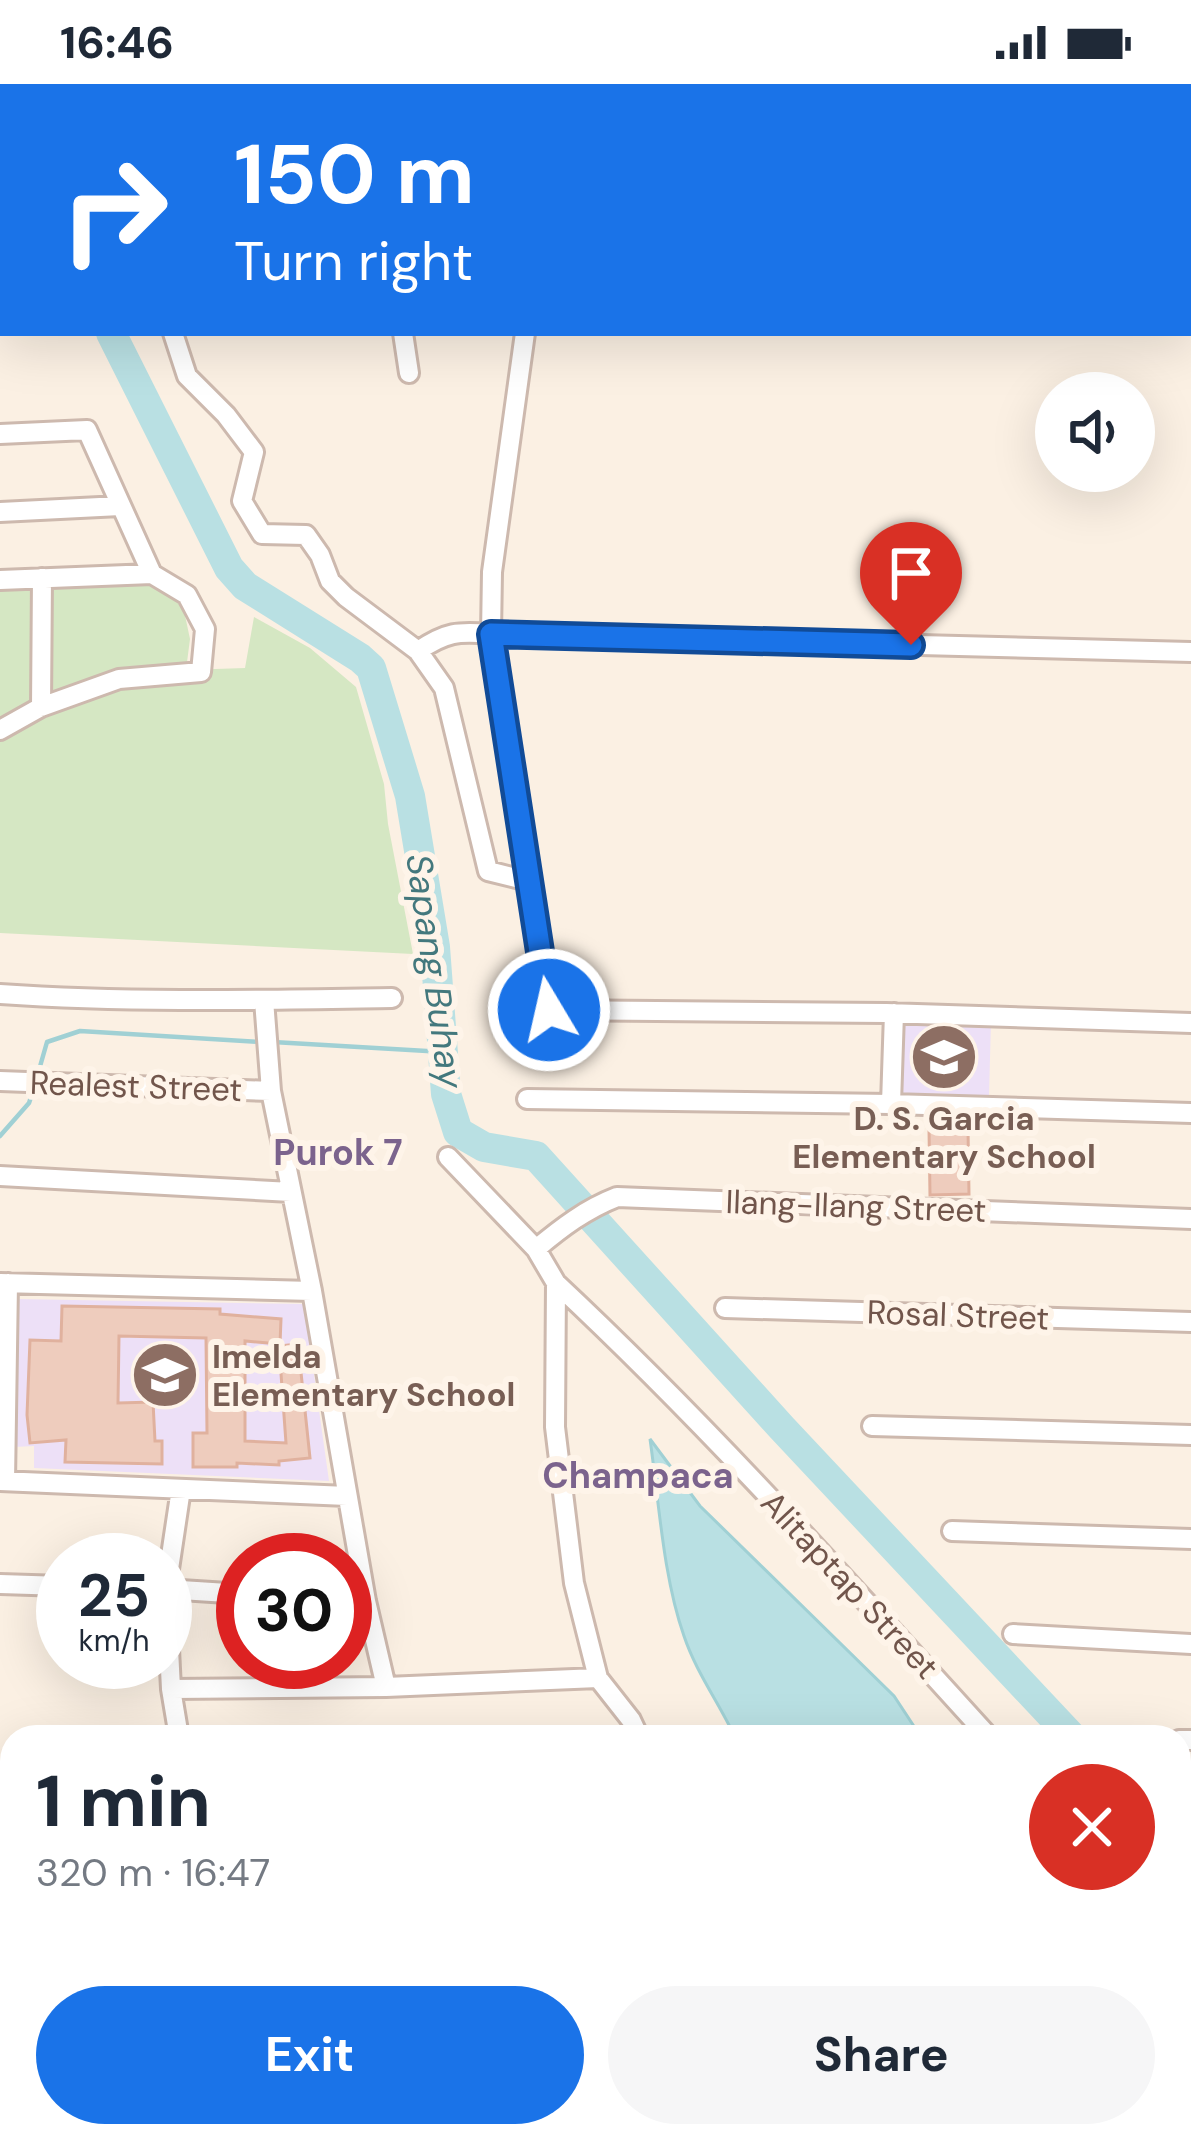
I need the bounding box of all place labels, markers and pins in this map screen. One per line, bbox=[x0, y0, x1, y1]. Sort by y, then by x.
pin bbox=[860, 522, 962, 645]
school or university icon: D. S. Garcia Elementary School bbox=[909, 1022, 979, 1092]
place label: D. S. Garcia Elementary School bbox=[792, 1097, 1096, 1178]
place label: Imelda Elementary School bbox=[212, 1335, 515, 1416]
school or university icon: Imelda Elementary School bbox=[130, 1340, 200, 1410]

